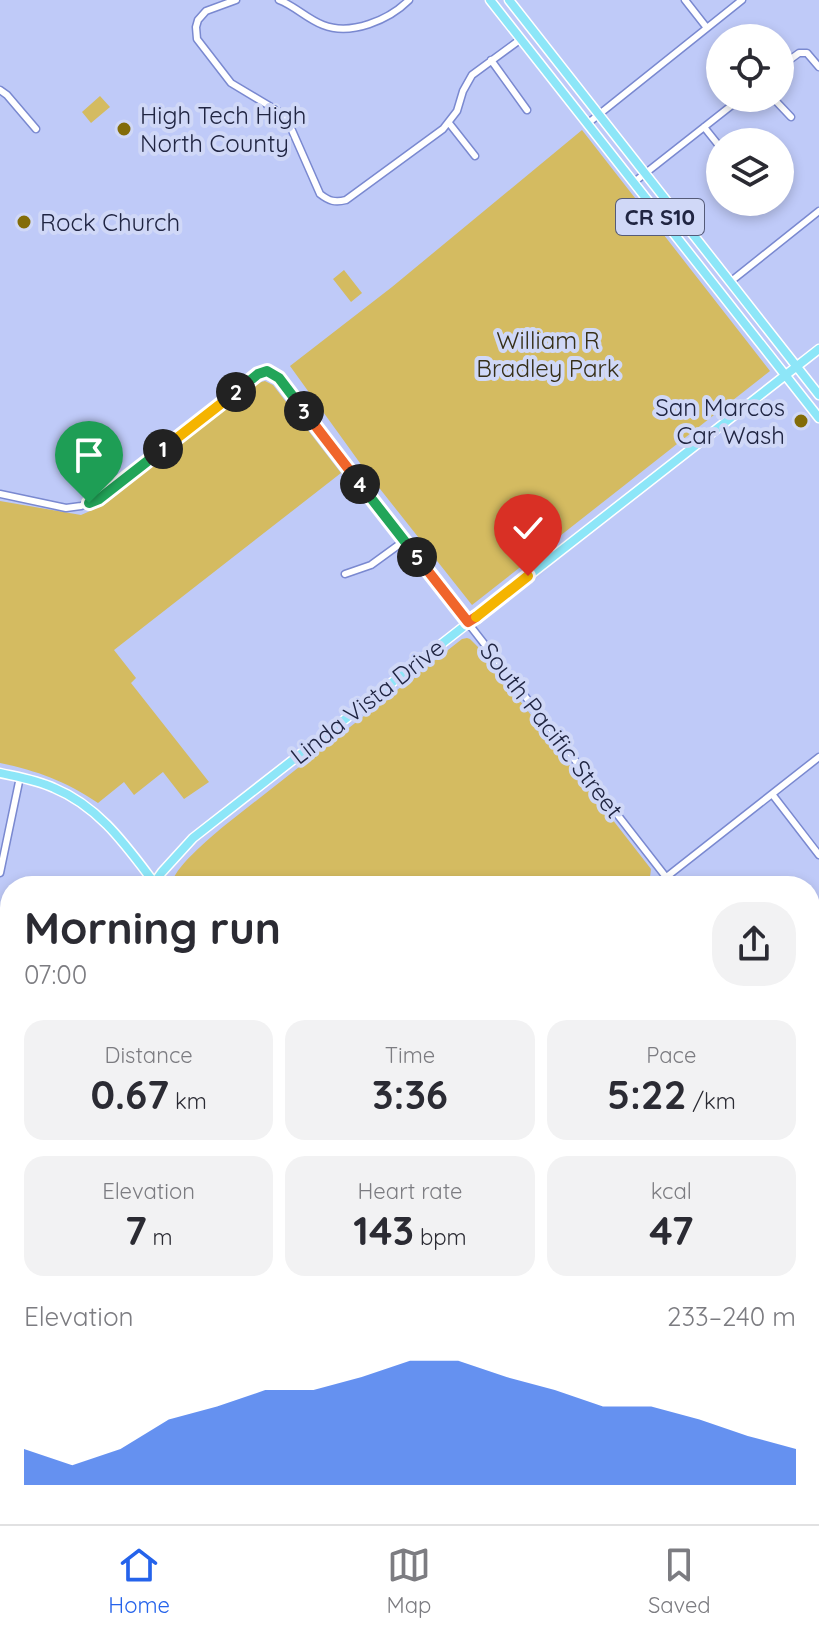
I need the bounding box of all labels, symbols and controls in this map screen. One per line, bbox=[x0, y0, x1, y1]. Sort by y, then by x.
map controls bbox=[706, 24, 794, 216]
button: locate bbox=[706, 24, 794, 112]
place label: High Tech High North County bbox=[140, 100, 306, 158]
marker: High Tech High North County bbox=[115, 120, 133, 138]
button: layers bbox=[706, 128, 794, 216]
road number: CR S10 bbox=[616, 199, 704, 235]
place label: Rock Church bbox=[40, 207, 180, 237]
marker: Rock Church bbox=[15, 213, 33, 231]
park label: William R Bradley Park bbox=[476, 325, 620, 383]
pin: 2 bbox=[216, 372, 256, 412]
text: 2 bbox=[230, 378, 242, 406]
pin: 3 bbox=[284, 391, 324, 431]
place label: San Marcos Car Wash bbox=[655, 392, 785, 450]
text: 3 bbox=[298, 397, 310, 425]
marker: San Marcos Car Wash bbox=[792, 412, 810, 430]
pin bbox=[55, 421, 123, 503]
pin: 1 bbox=[143, 429, 183, 469]
icon: arrive bbox=[67, 433, 111, 477]
text: 1 bbox=[159, 435, 167, 463]
pin: 4 bbox=[340, 464, 380, 504]
text: 4 bbox=[354, 470, 366, 498]
pin bbox=[494, 494, 562, 576]
icon: check bbox=[506, 506, 550, 550]
pin: 5 bbox=[397, 537, 437, 577]
text: 5 bbox=[411, 543, 423, 571]
street label: Linda Vista Drive bbox=[284, 632, 450, 770]
street label: South Pacific Street bbox=[474, 636, 630, 824]
text: Morning run bbox=[24, 900, 281, 955]
button: share bbox=[712, 902, 796, 986]
text: 07:00 bbox=[24, 958, 87, 991]
text: Distance bbox=[105, 1041, 193, 1069]
text: Time bbox=[385, 1041, 435, 1069]
text: Pace bbox=[646, 1041, 696, 1069]
text: 0.67 bbox=[90, 1069, 169, 1119]
text: 3:36 bbox=[372, 1069, 448, 1119]
text: 5:22 bbox=[607, 1069, 686, 1119]
text: km bbox=[169, 1087, 207, 1115]
text: /km bbox=[686, 1087, 736, 1115]
text: Elevation bbox=[102, 1177, 195, 1205]
text: Heart rate bbox=[358, 1177, 462, 1205]
text: kcal bbox=[651, 1177, 692, 1205]
text: 7 bbox=[125, 1205, 147, 1255]
text: 143 bbox=[353, 1205, 414, 1255]
text: 47 bbox=[649, 1205, 693, 1255]
text: m bbox=[147, 1223, 173, 1251]
text: bpm bbox=[414, 1223, 467, 1251]
text: Elevation bbox=[24, 1300, 134, 1333]
text: 233–240 m bbox=[667, 1300, 796, 1333]
tab: Home bbox=[108, 1543, 170, 1619]
tab: Map bbox=[387, 1543, 431, 1619]
tab: Saved bbox=[648, 1543, 711, 1619]

